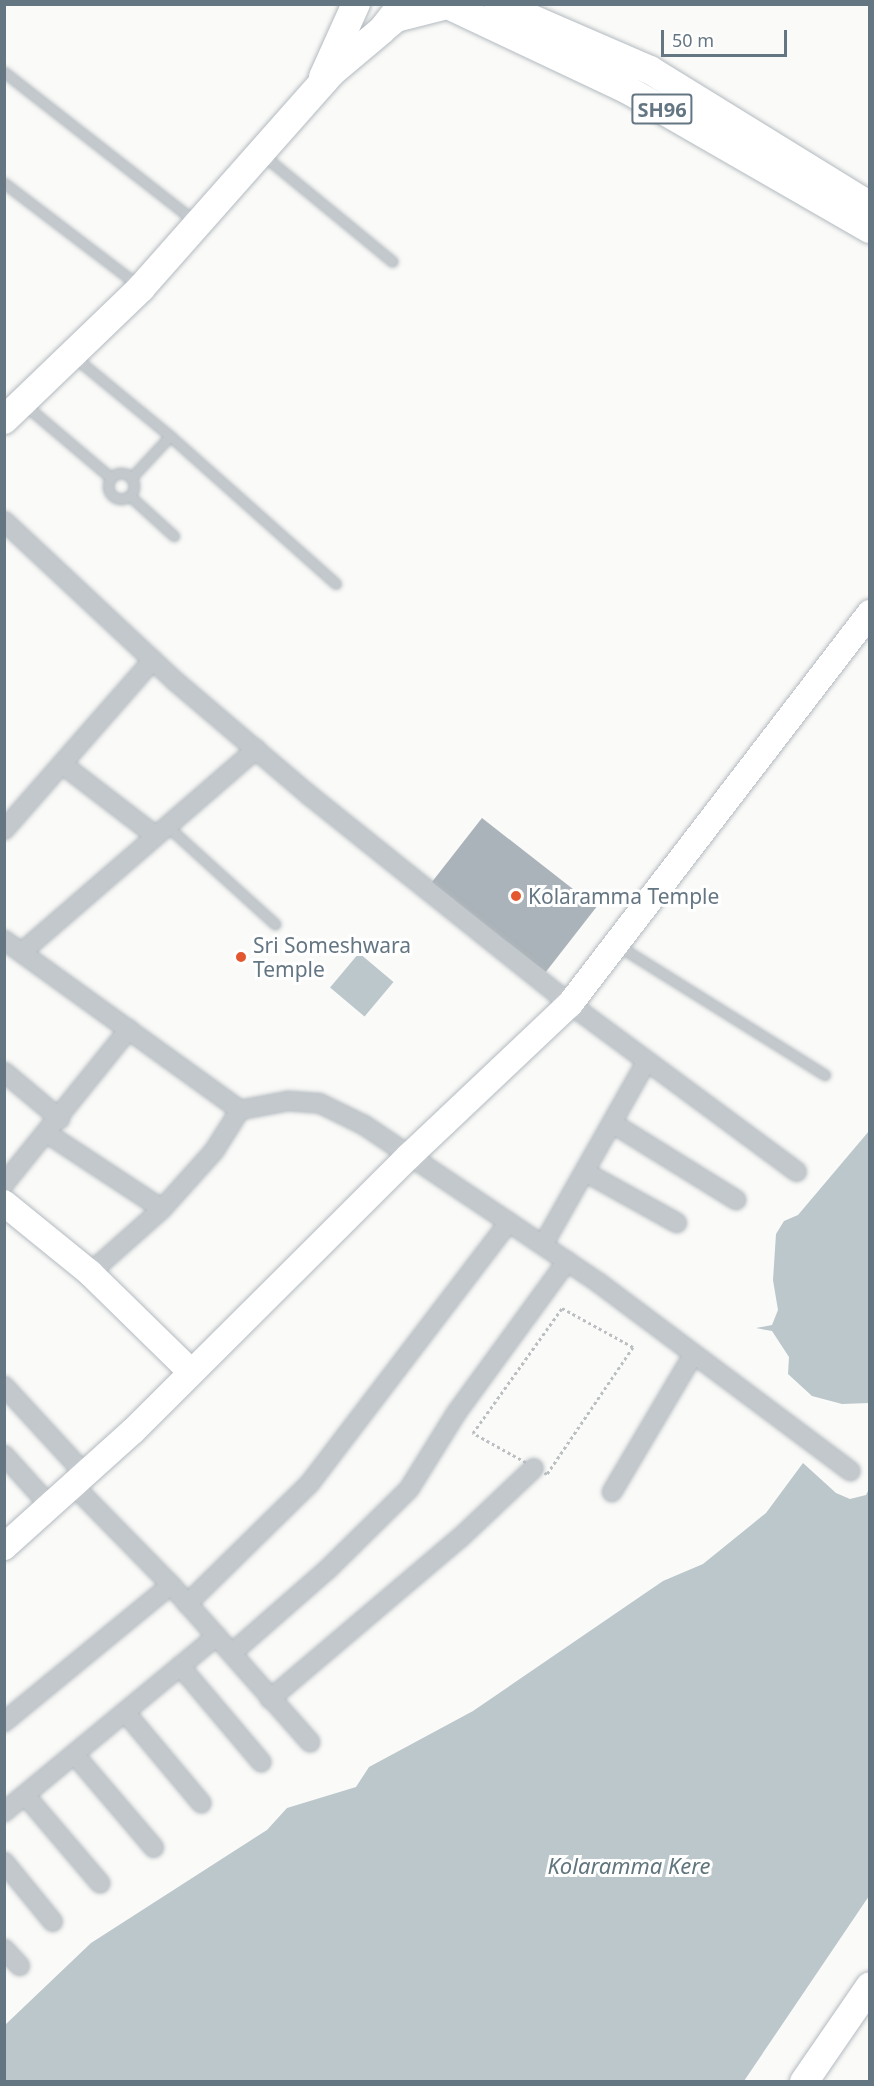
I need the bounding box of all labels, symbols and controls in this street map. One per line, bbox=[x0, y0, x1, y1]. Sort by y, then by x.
scale bar bbox=[664, 18, 790, 56]
text: 50 m bbox=[672, 28, 714, 52]
road number: SH96 bbox=[630, 92, 694, 126]
place label: Kolaramma Temple bbox=[528, 883, 719, 909]
marker: Kolaramma Temple bbox=[509, 889, 523, 903]
place label: Sri Someshwara Temple bbox=[253, 932, 411, 982]
marker: Sri Someshwara Temple bbox=[234, 950, 248, 964]
water label: Kolaramma Kere bbox=[547, 1853, 711, 1879]

